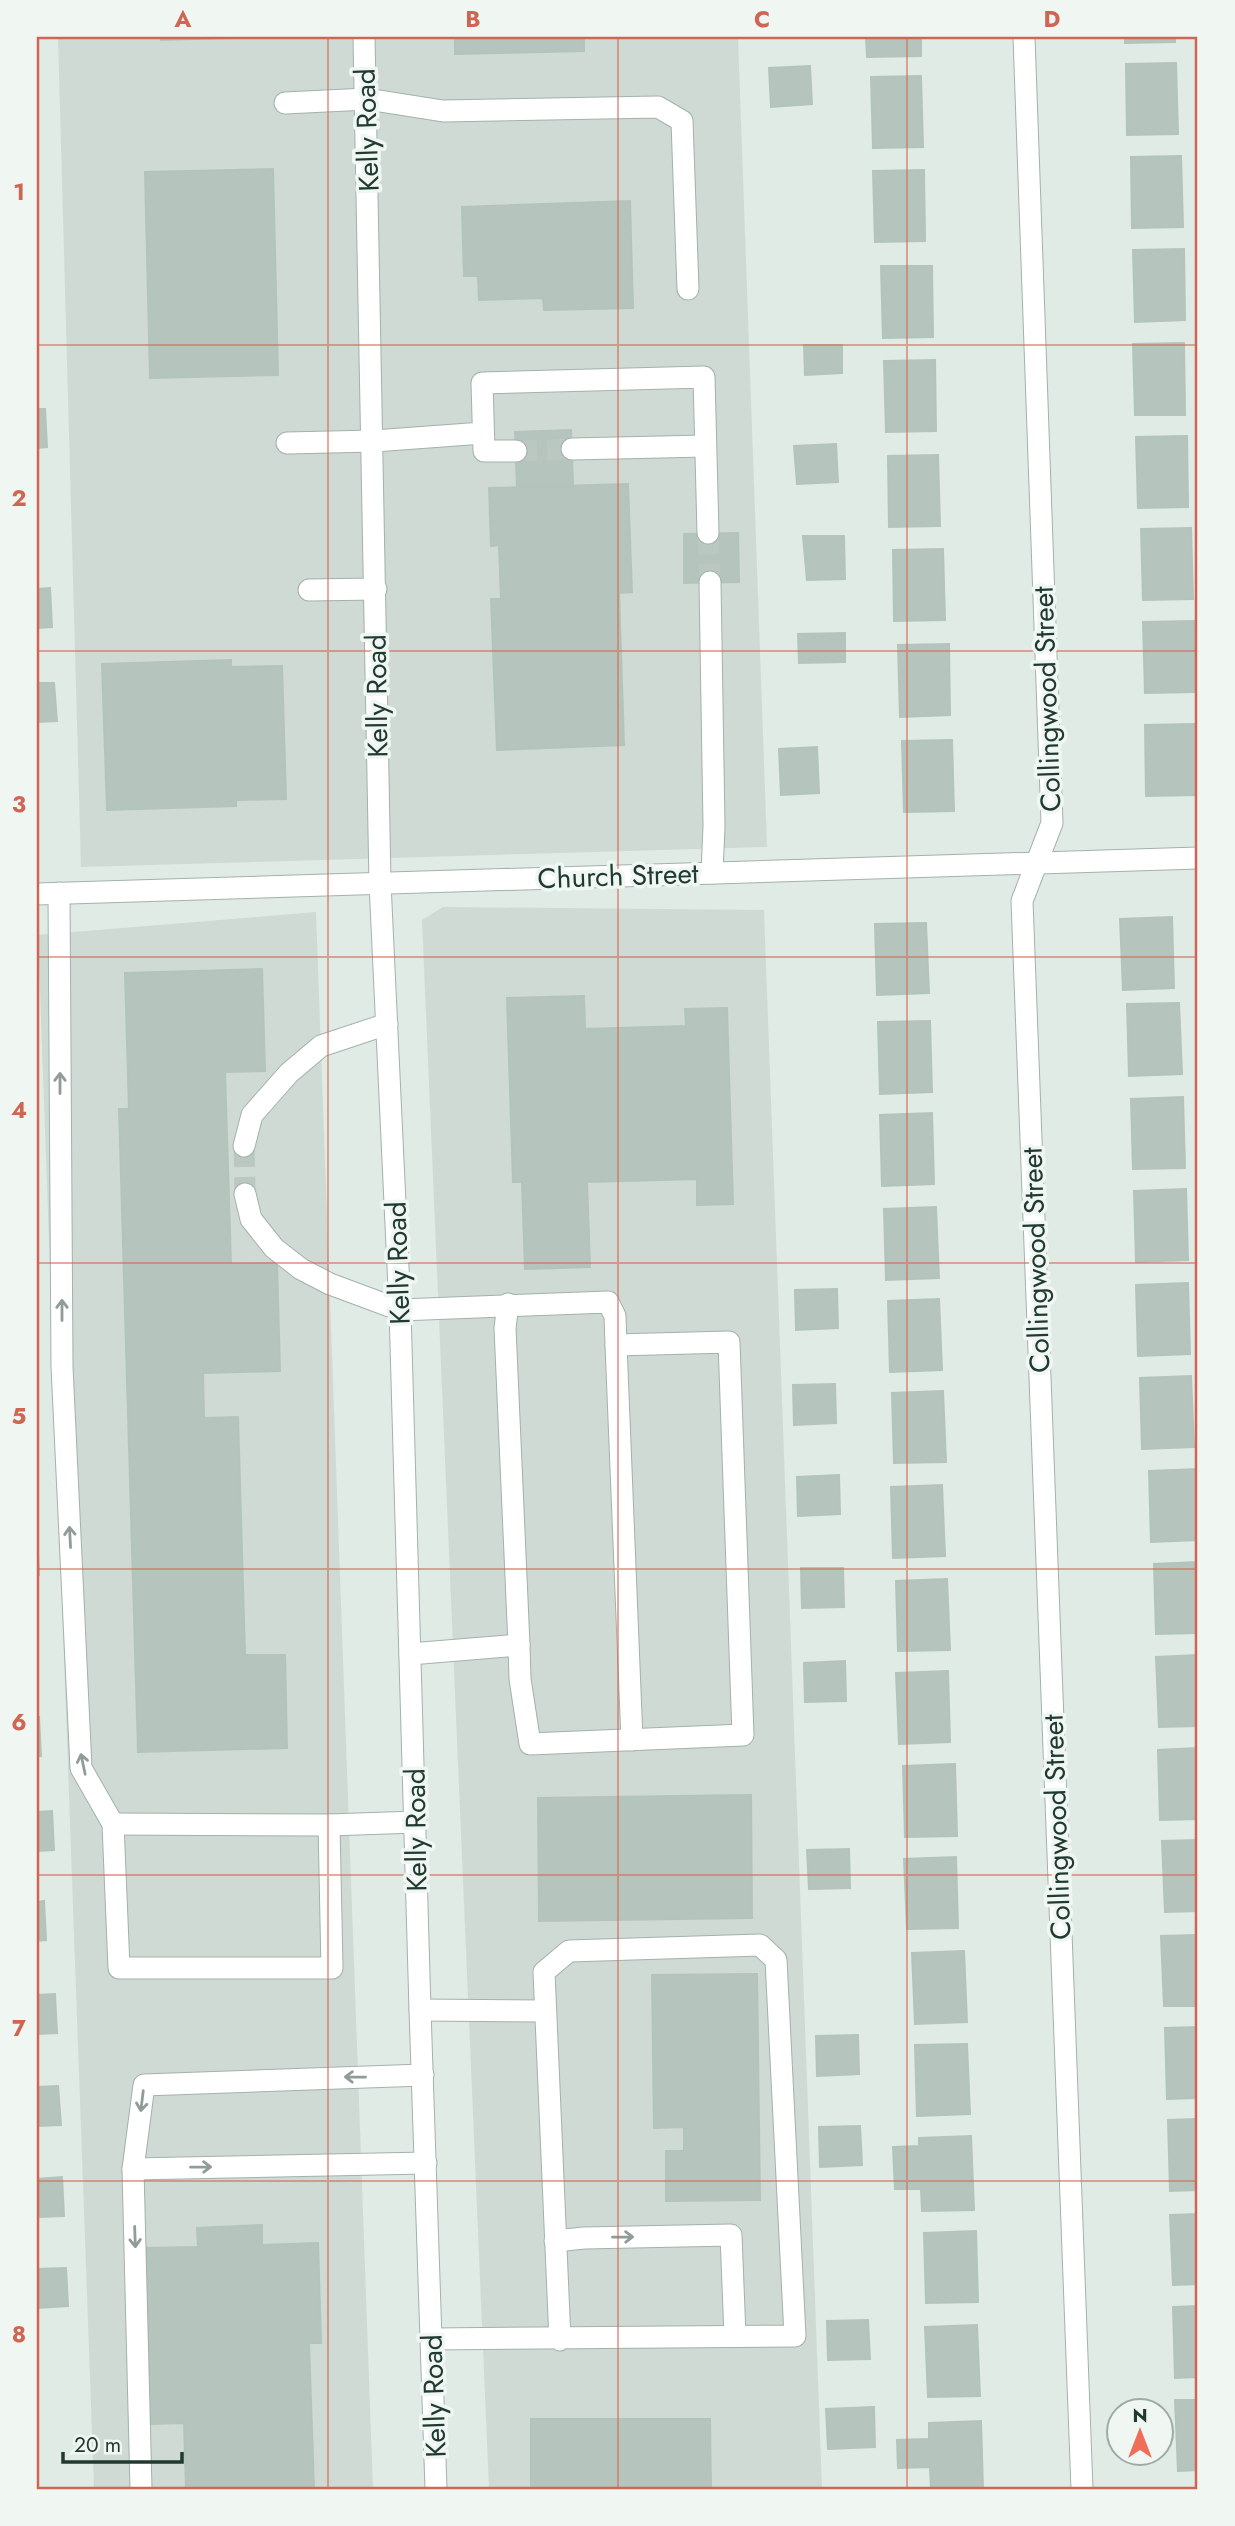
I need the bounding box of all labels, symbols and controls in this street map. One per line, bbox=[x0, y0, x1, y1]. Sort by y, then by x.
text: A bbox=[174, 2, 192, 36]
text: B bbox=[465, 2, 481, 36]
text: C bbox=[754, 2, 770, 36]
text: D bbox=[1044, 2, 1061, 36]
street label: Kelly Road bbox=[344, 68, 390, 192]
text: 1 bbox=[13, 175, 25, 209]
text: 2 bbox=[11, 481, 27, 515]
street label: Collingwood Street bbox=[1023, 585, 1071, 812]
street label: Kelly Road bbox=[355, 634, 399, 758]
text: 3 bbox=[12, 787, 26, 821]
street label: Church Street bbox=[537, 853, 699, 899]
one-way arrow bbox=[53, 1071, 67, 1094]
text: 4 bbox=[11, 1093, 27, 1127]
street label: Collingwood Street bbox=[1012, 1146, 1060, 1373]
street label: Kelly Road bbox=[375, 1201, 421, 1325]
one-way arrow bbox=[55, 1299, 69, 1322]
text: 5 bbox=[12, 1399, 26, 1433]
one-way arrow bbox=[64, 1526, 77, 1549]
text: 6 bbox=[11, 1705, 27, 1739]
street label: Collingwood Street bbox=[1033, 1713, 1081, 1940]
one-way arrow bbox=[75, 1753, 89, 1776]
street label: Kelly Road bbox=[394, 1768, 438, 1892]
text: 7 bbox=[12, 2011, 26, 2045]
one-way arrow bbox=[344, 2070, 367, 2083]
one-way arrow bbox=[135, 2089, 148, 2112]
one-way arrow bbox=[189, 2160, 212, 2174]
one-way arrow bbox=[128, 2225, 141, 2248]
one-way arrow bbox=[611, 2230, 634, 2244]
text: 8 bbox=[12, 2317, 26, 2351]
street label: Kelly Road bbox=[411, 2334, 457, 2458]
north arrow bbox=[1106, 2396, 1176, 2466]
text: N bbox=[1132, 2402, 1148, 2429]
scale bar bbox=[63, 2421, 182, 2465]
text: 20 m bbox=[74, 2430, 121, 2460]

